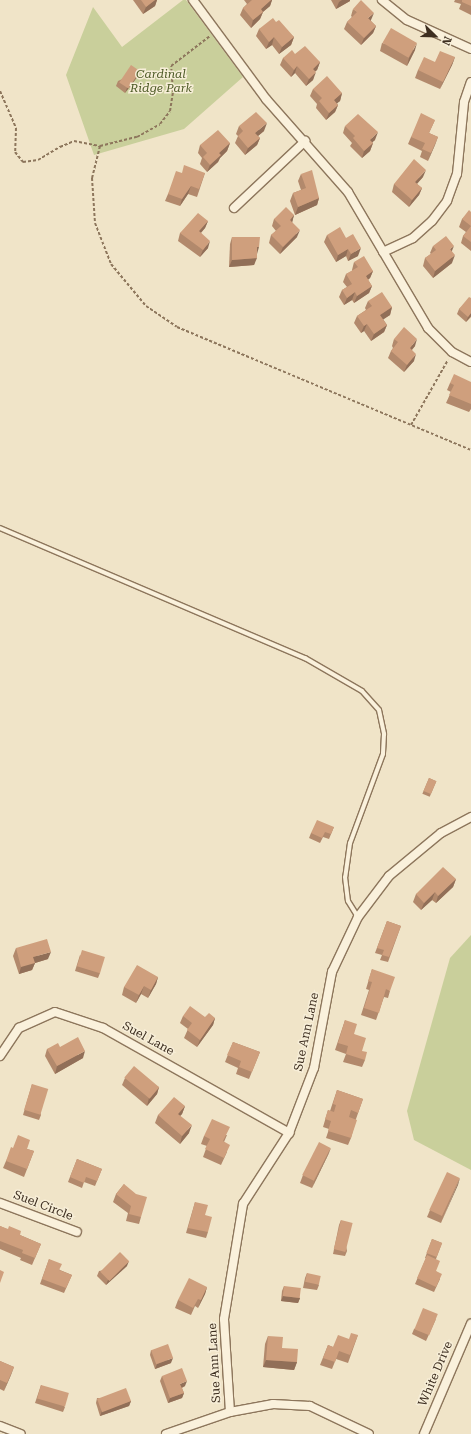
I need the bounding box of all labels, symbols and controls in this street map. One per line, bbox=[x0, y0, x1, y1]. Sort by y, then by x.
north arrow bbox=[415, 16, 455, 56]
text: N bbox=[439, 34, 454, 47]
park label: Cardinal Ridge Park bbox=[130, 68, 192, 96]
street label: Sue Ann Lane bbox=[292, 991, 322, 1073]
street label: Suel Lane bbox=[120, 1019, 176, 1059]
street label: Suel Circle bbox=[11, 1188, 75, 1224]
street label: Sue Ann Lane bbox=[206, 1323, 224, 1403]
street label: White Drive bbox=[416, 1339, 456, 1409]

